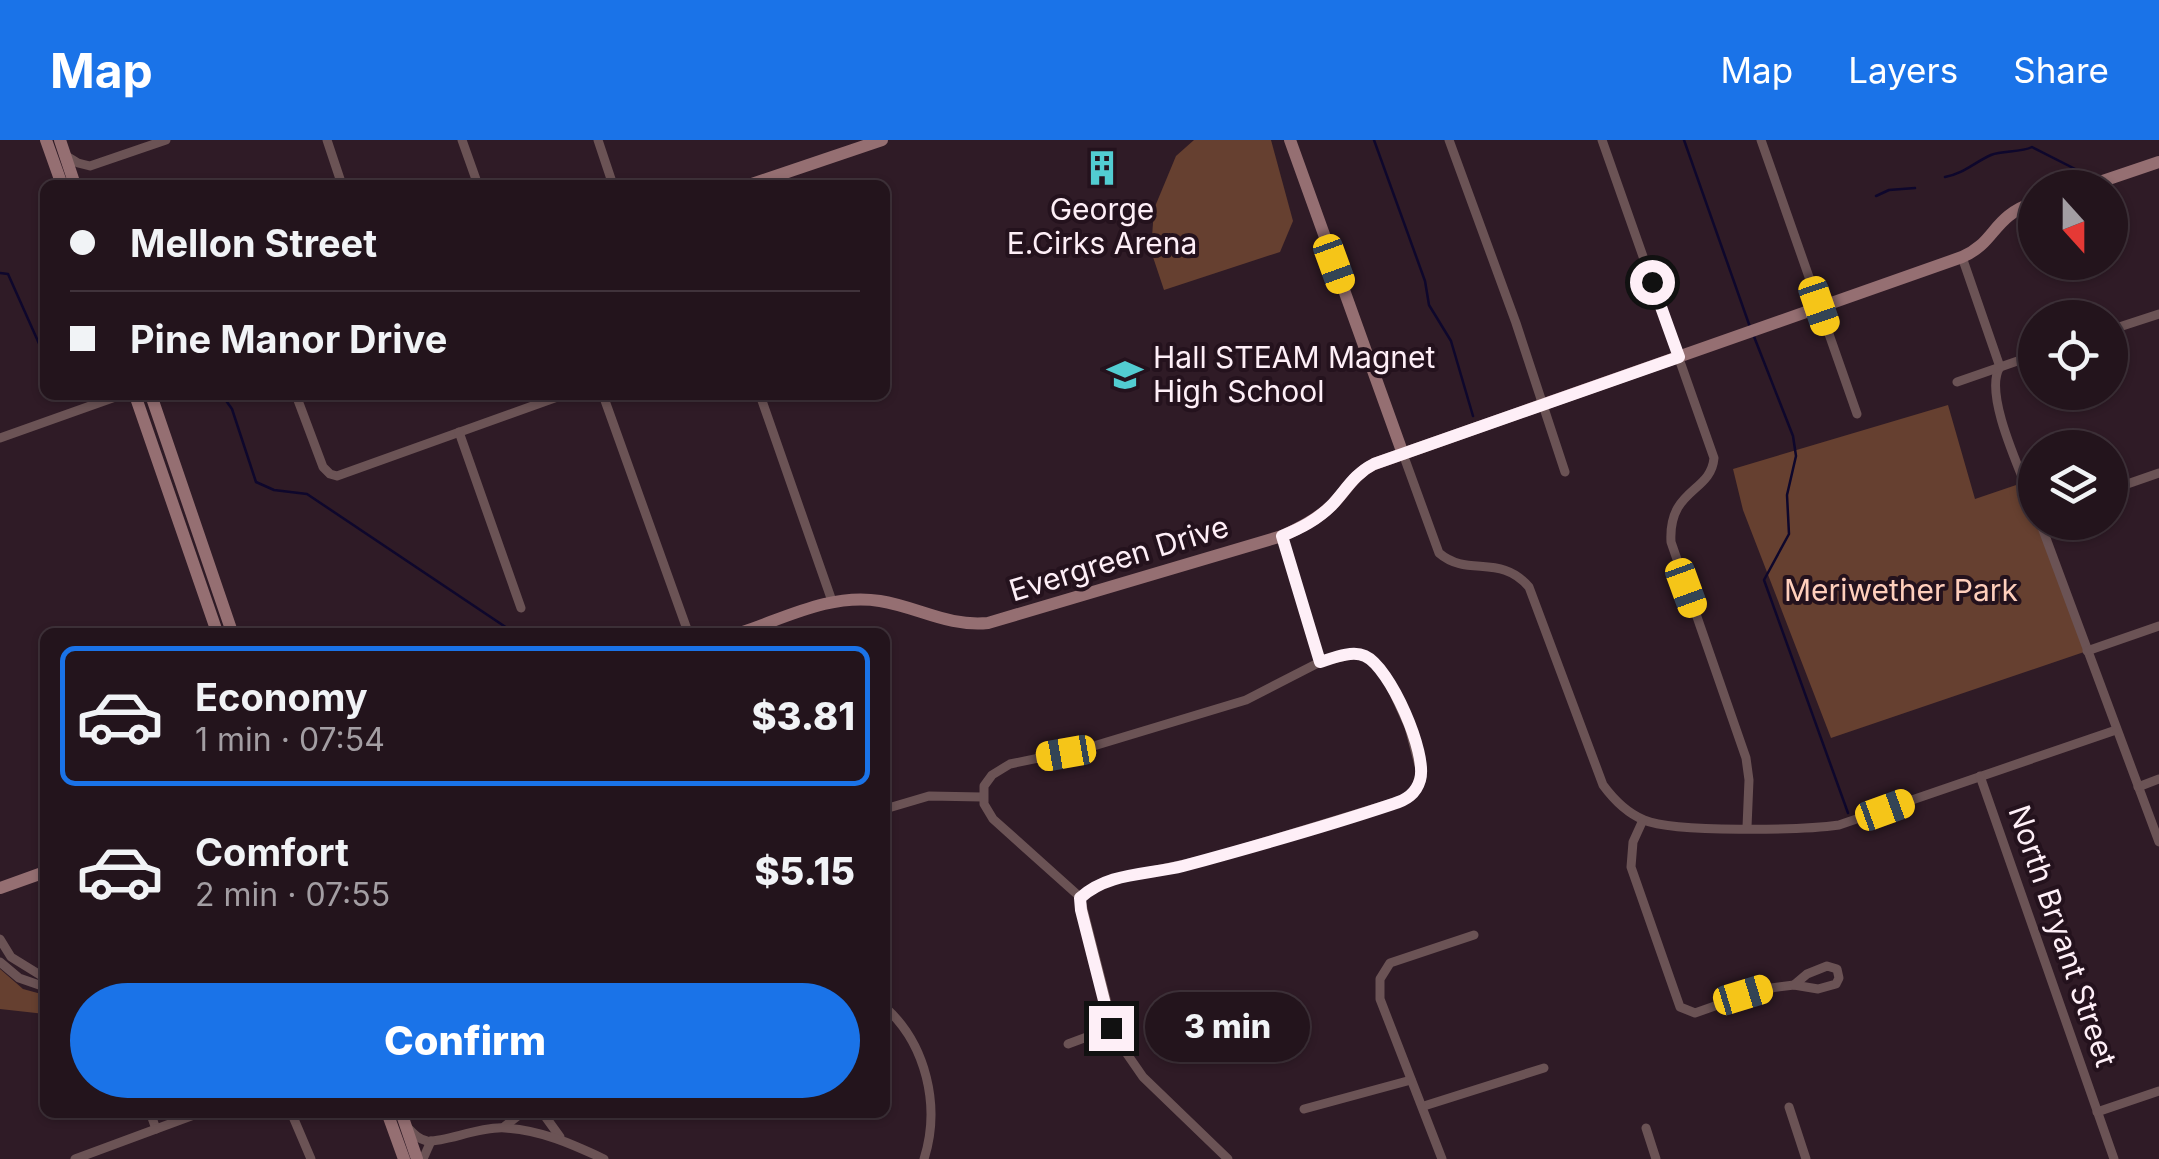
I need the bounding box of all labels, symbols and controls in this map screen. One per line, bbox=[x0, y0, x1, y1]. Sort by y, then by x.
text: Map bbox=[50, 41, 153, 100]
text: Map bbox=[1721, 49, 1793, 91]
text: Layers bbox=[1848, 49, 1958, 91]
text: Share bbox=[2013, 49, 2109, 91]
building icon: George E.Cirks Arena bbox=[1083, 149, 1121, 187]
north arrow bbox=[2018, 170, 2128, 280]
map controls bbox=[2018, 170, 2128, 540]
place label: George E.Cirks Arena bbox=[1007, 191, 1197, 261]
text: Mellon Street bbox=[130, 220, 377, 266]
car bbox=[1310, 231, 1358, 297]
route start bbox=[1630, 260, 1675, 305]
car bbox=[1795, 273, 1843, 339]
button: locate bbox=[2018, 300, 2128, 410]
text: Pine Manor Drive bbox=[130, 316, 447, 362]
place label: Hall STEAM Magnet High School bbox=[1153, 339, 1436, 409]
school or university icon: Hall STEAM Magnet High School bbox=[1106, 356, 1144, 394]
button: layers bbox=[2018, 430, 2128, 540]
street label: Evergreen Drive bbox=[1005, 508, 1233, 608]
car bbox=[1662, 555, 1710, 621]
park label: Meriwether Park bbox=[1784, 572, 2019, 608]
icon: car bbox=[75, 671, 165, 761]
text: Economy bbox=[195, 674, 368, 720]
text: $3.81 bbox=[751, 693, 855, 739]
text: 1 min · 07:54 bbox=[195, 720, 385, 759]
car bbox=[1034, 733, 1098, 773]
car bbox=[1852, 786, 1918, 834]
street label: North Bryant Street bbox=[2001, 800, 2125, 1071]
icon: car bbox=[75, 826, 165, 916]
text: Comfort bbox=[195, 829, 349, 875]
text: $5.15 bbox=[755, 848, 855, 894]
text: 2 min · 07:55 bbox=[195, 875, 390, 914]
car bbox=[1710, 972, 1776, 1018]
button: Confirm bbox=[70, 983, 860, 1098]
callout: 3 min bbox=[1146, 993, 1311, 1063]
route end bbox=[1089, 1006, 1134, 1051]
text: 3 min bbox=[1184, 1007, 1271, 1046]

